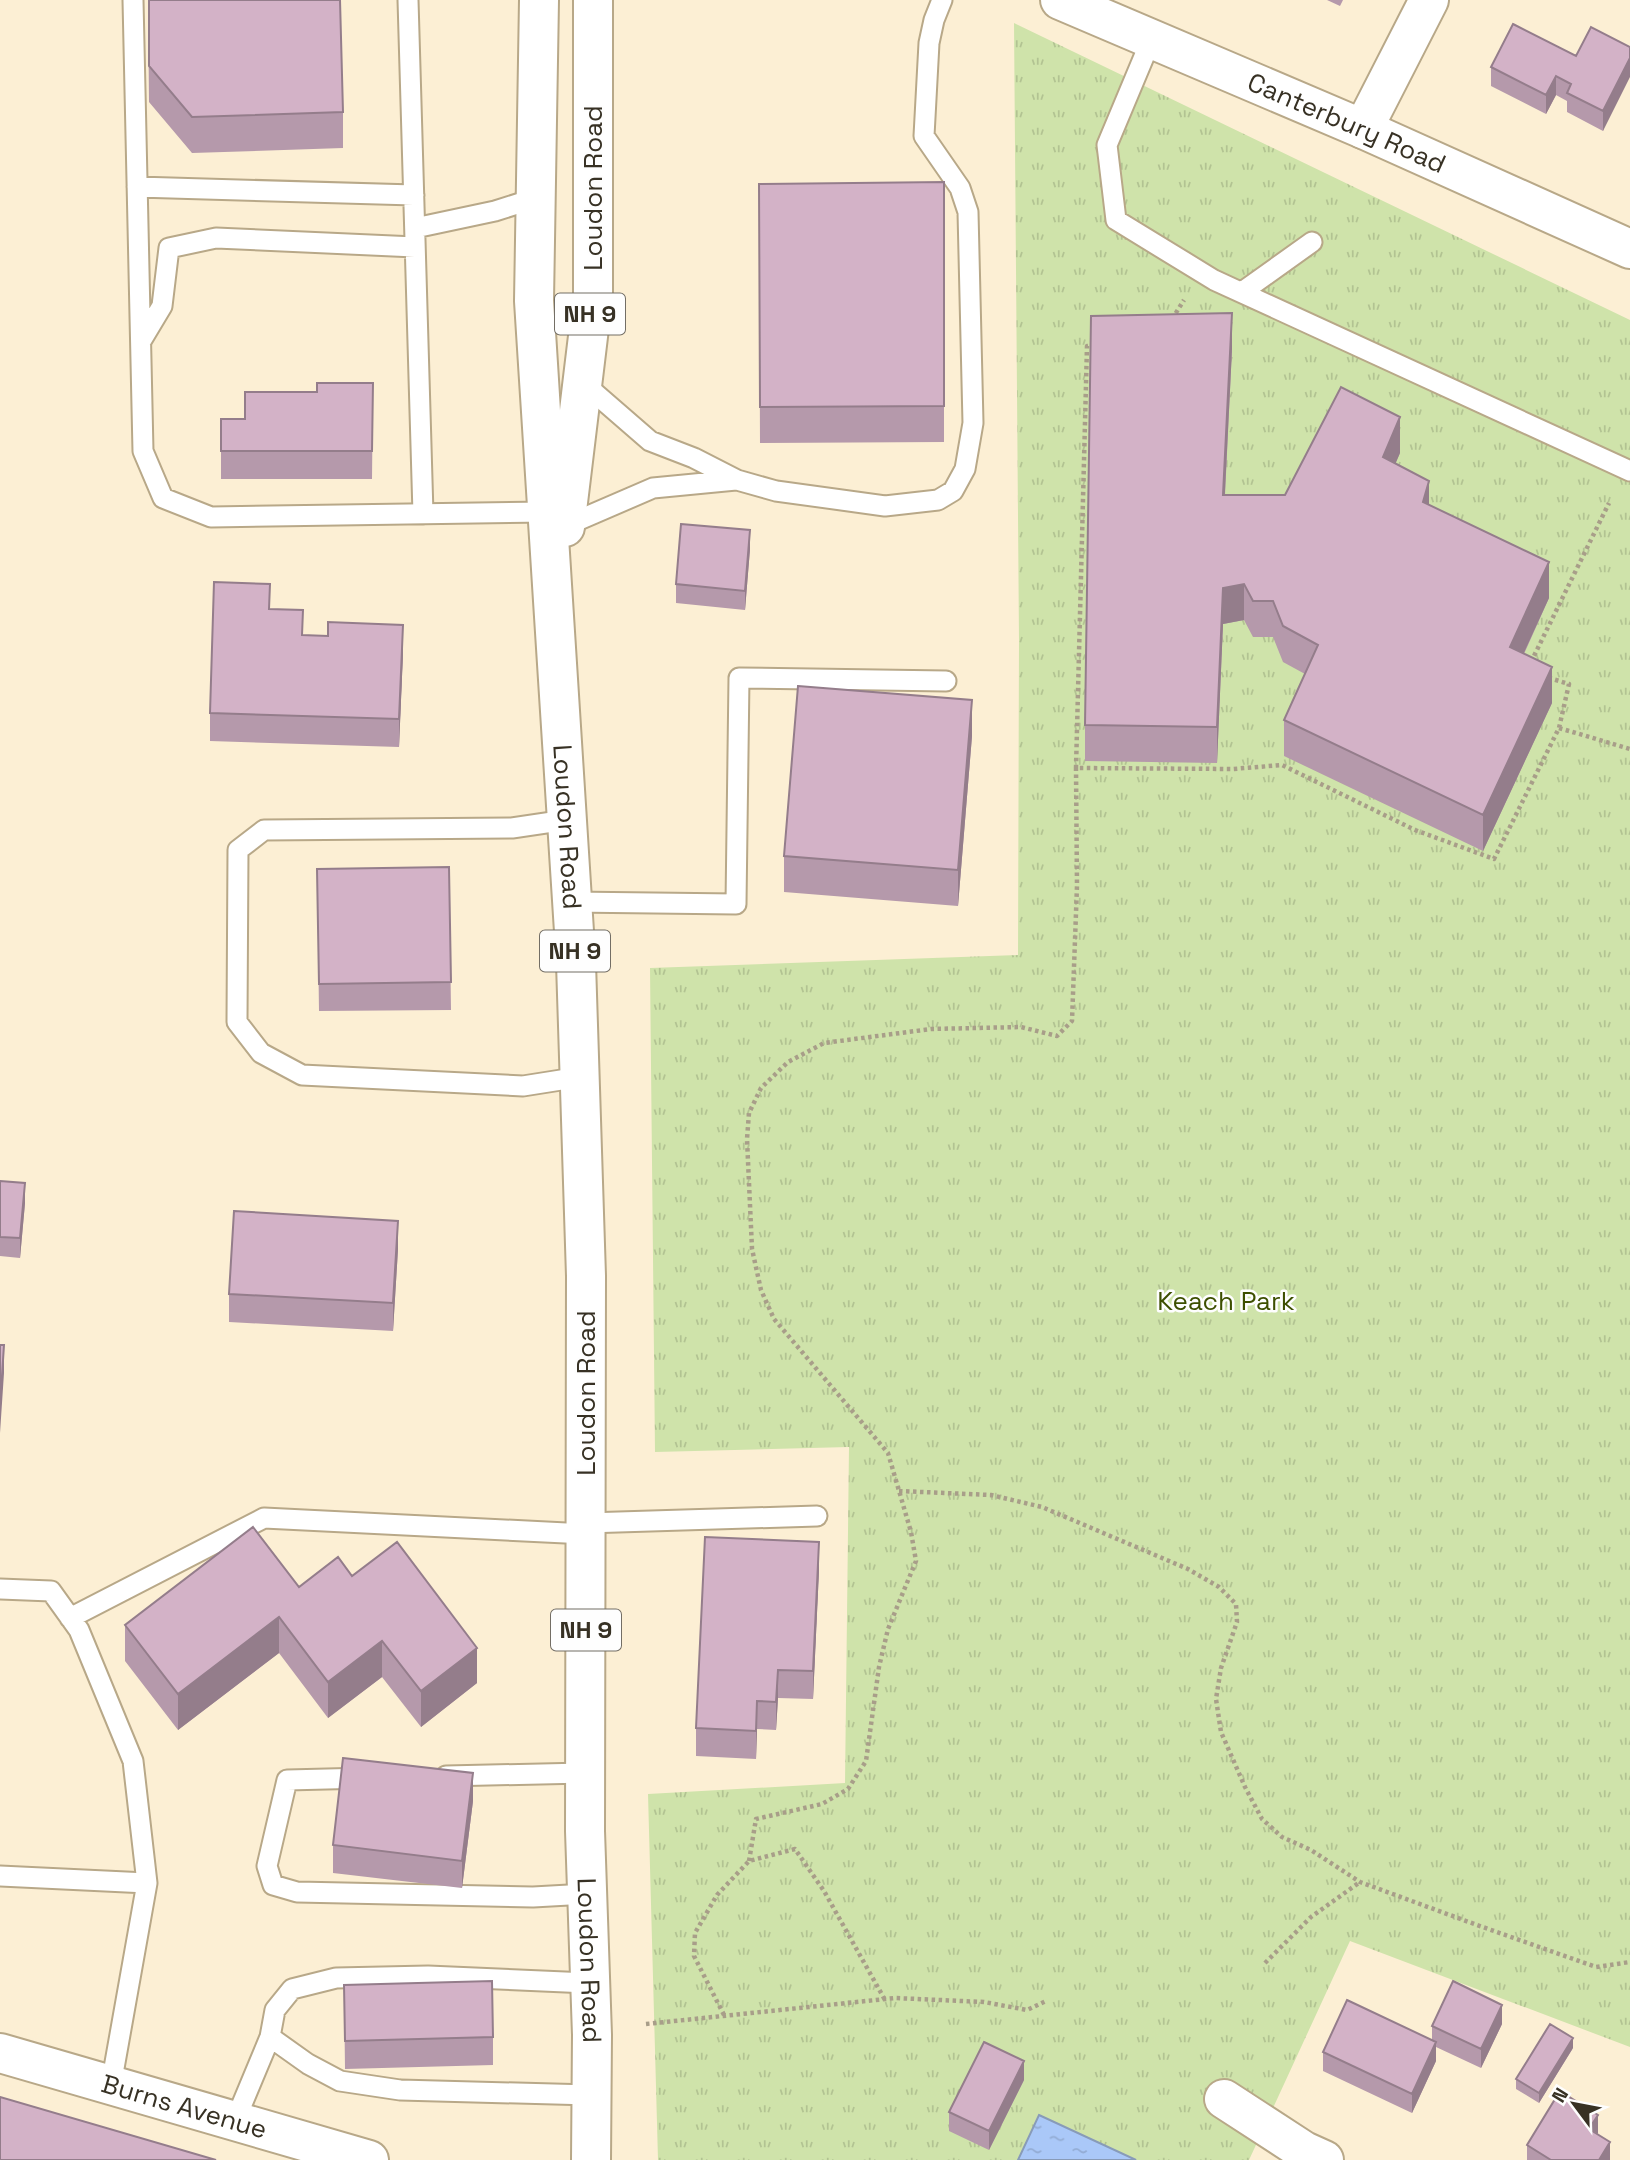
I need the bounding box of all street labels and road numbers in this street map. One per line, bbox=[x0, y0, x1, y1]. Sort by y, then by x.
street label: Canterbury Road bbox=[1242, 65, 1451, 181]
street label: Loudon Road bbox=[576, 105, 610, 271]
road number: NH 9 bbox=[555, 293, 625, 334]
street label: Loudon Road bbox=[545, 743, 590, 911]
road number: NH 9 bbox=[540, 931, 610, 972]
street label: Loudon Road bbox=[569, 1310, 603, 1476]
road number: NH 9 bbox=[551, 1610, 621, 1650]
street label: Loudon Road bbox=[570, 1877, 609, 2044]
street label: Burns Avenue bbox=[98, 2066, 271, 2147]

